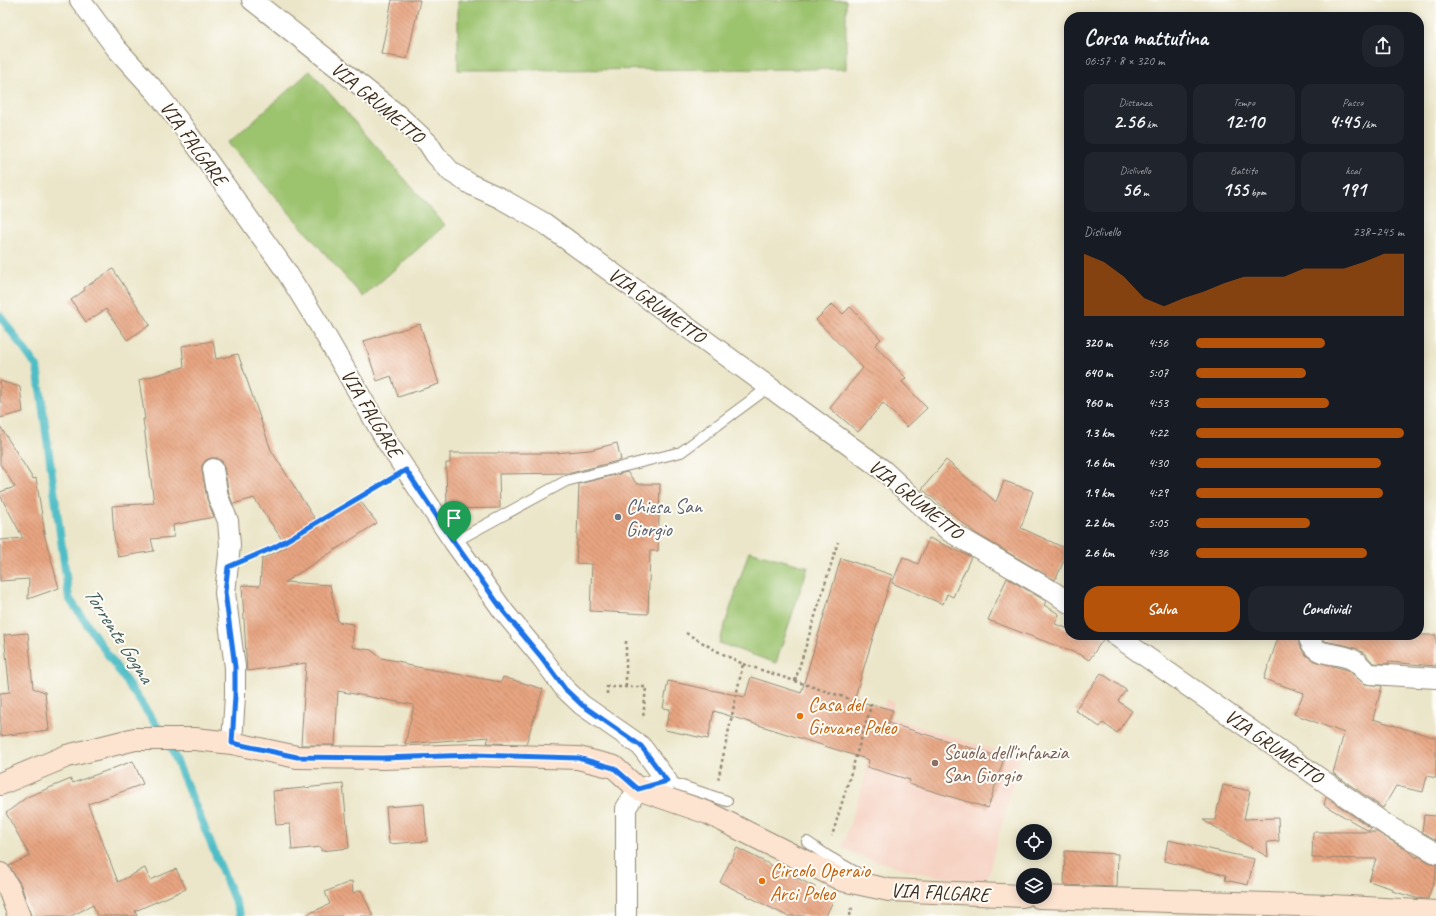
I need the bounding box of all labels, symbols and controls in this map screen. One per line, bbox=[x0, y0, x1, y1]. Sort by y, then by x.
text: Corsa mattutina bbox=[1084, 24, 1208, 52]
button: share bbox=[1362, 25, 1404, 67]
text: 06:57 · 8 × 320 m bbox=[1084, 53, 1165, 69]
street label: VIA GRUMETTO bbox=[326, 56, 431, 150]
text: Distanza bbox=[1119, 95, 1152, 109]
text: Tempo bbox=[1233, 95, 1255, 109]
text: Passo bbox=[1342, 95, 1363, 109]
street label: VIA FALGARE bbox=[154, 96, 235, 193]
text: 2.56 bbox=[1113, 109, 1144, 134]
text: 12:10 bbox=[1224, 109, 1264, 134]
text: 4:45 bbox=[1329, 109, 1359, 134]
text: km bbox=[1144, 117, 1158, 131]
text: /km bbox=[1359, 117, 1377, 131]
text: Dislivello bbox=[1120, 163, 1151, 177]
text: Battito bbox=[1230, 163, 1258, 177]
text: kcal bbox=[1345, 163, 1360, 177]
text: 56 bbox=[1122, 177, 1140, 202]
text: 155 bbox=[1222, 177, 1248, 202]
text: 191 bbox=[1339, 177, 1366, 202]
text: m bbox=[1140, 185, 1149, 199]
text: bpm bbox=[1248, 185, 1266, 199]
text: Dislivello bbox=[1084, 224, 1121, 240]
text: 238–245 m bbox=[1353, 224, 1404, 240]
street label: VIA GRUMETTO bbox=[603, 262, 712, 350]
text: 320 m bbox=[1084, 335, 1112, 351]
text: 4:56 bbox=[1148, 335, 1168, 351]
street label: VIA FALGARE bbox=[335, 364, 409, 465]
text: 640 m bbox=[1084, 365, 1112, 381]
text: 5:07 bbox=[1148, 365, 1168, 381]
text: 960 m bbox=[1084, 395, 1112, 411]
text: 4:53 bbox=[1148, 395, 1168, 411]
text: 1.3 km bbox=[1084, 425, 1114, 441]
text: 4:22 bbox=[1148, 425, 1168, 441]
street label: VIA GRUMETTO bbox=[863, 454, 969, 546]
text: 1.6 km bbox=[1084, 455, 1115, 471]
text: 4:30 bbox=[1148, 455, 1168, 471]
text: 1.9 km bbox=[1084, 485, 1114, 501]
text: 4:29 bbox=[1148, 485, 1168, 501]
place label: Chiesa San Giorgio bbox=[626, 494, 703, 542]
pin bbox=[437, 501, 471, 542]
icon: arrive bbox=[443, 507, 465, 529]
marker: Chiesa San Giorgio bbox=[613, 512, 623, 522]
text: 2.2 km bbox=[1084, 515, 1114, 531]
text: 5:05 bbox=[1148, 515, 1168, 531]
text: 2.6 km bbox=[1084, 545, 1115, 561]
text: 4:36 bbox=[1148, 545, 1168, 561]
water label: Torrente Gogna bbox=[79, 582, 161, 690]
button: Salva bbox=[1084, 586, 1240, 632]
button: Condividi bbox=[1248, 586, 1404, 632]
place label: Casa del Giovane Poleo bbox=[808, 692, 898, 740]
street label: VIA GRUMETTO bbox=[1220, 703, 1329, 791]
marker: Casa del Giovane Poleo bbox=[795, 711, 805, 721]
place label: Scuola dell'infanzia San Giorgio bbox=[943, 740, 1070, 788]
marker: Scuola dell'infanzia San Giorgio bbox=[930, 758, 940, 768]
map controls bbox=[1016, 824, 1052, 904]
button: locate bbox=[1016, 824, 1052, 860]
place label: Circolo Operaio Arci Poleo bbox=[770, 858, 871, 906]
button: layers bbox=[1016, 868, 1052, 904]
marker: Circolo Operaio Arci Poleo bbox=[757, 876, 767, 886]
street label: VIA FALGARE bbox=[890, 877, 993, 908]

